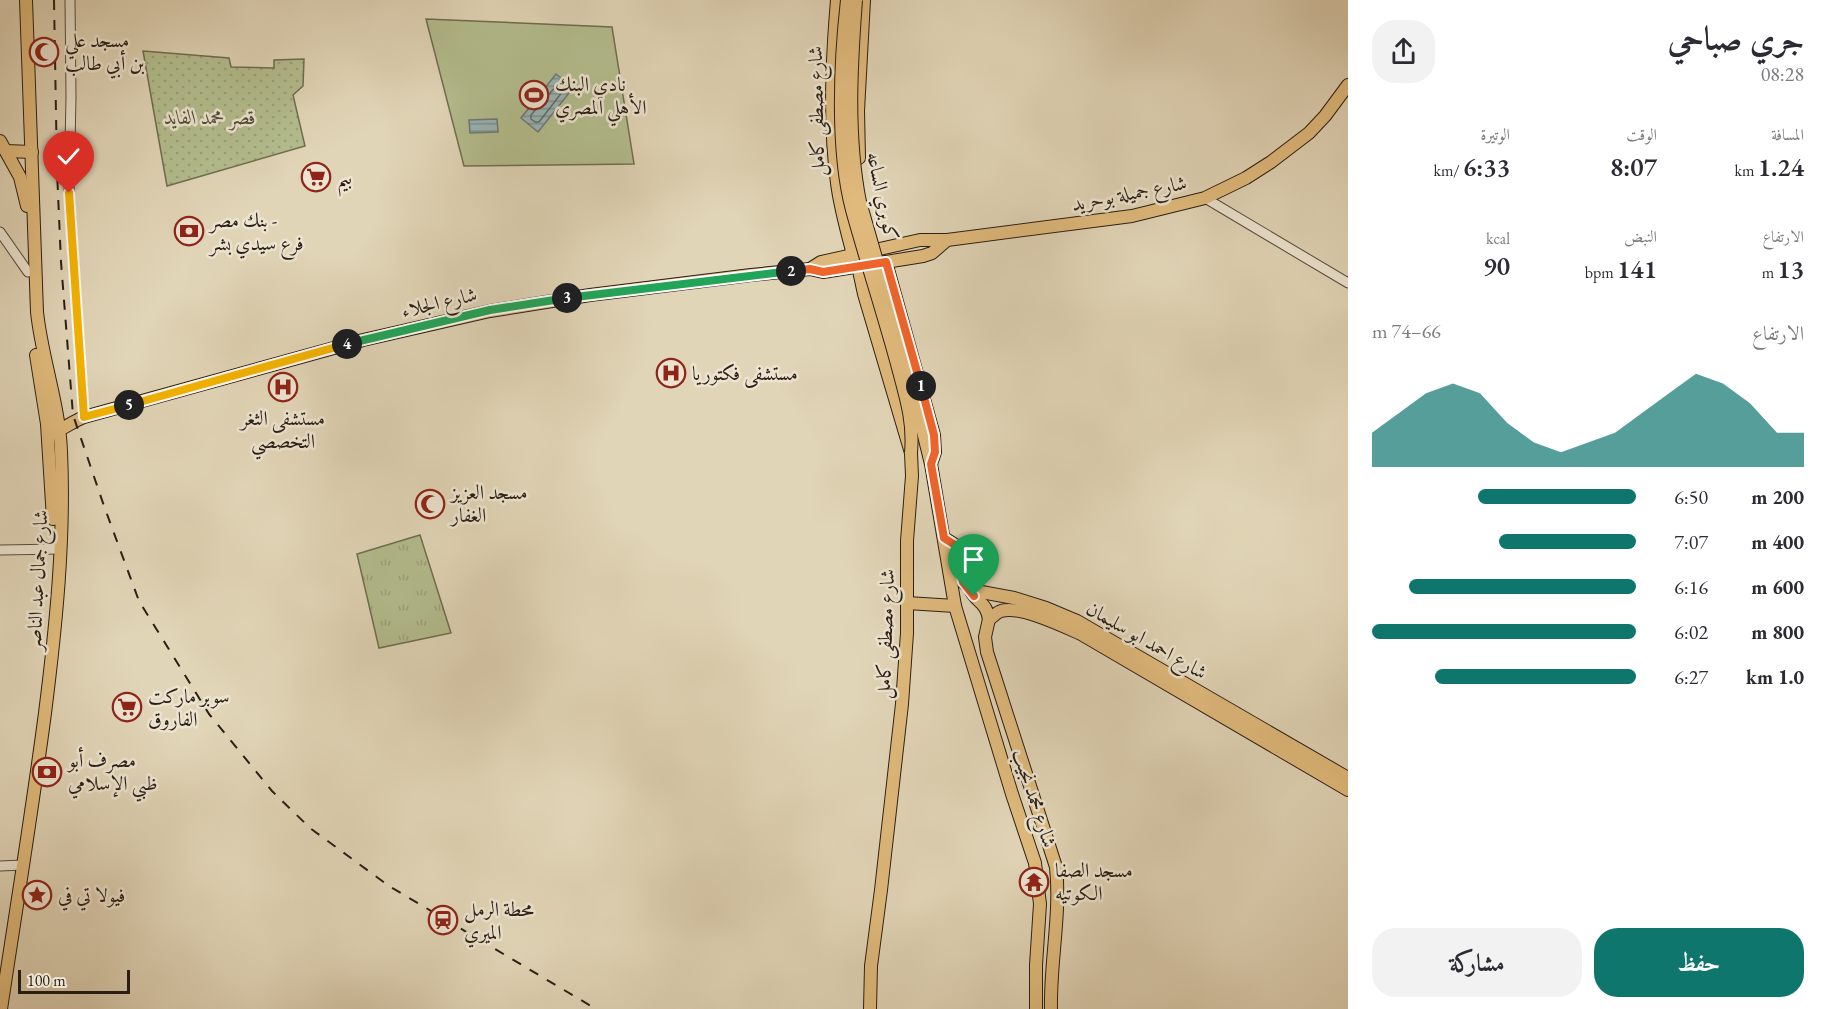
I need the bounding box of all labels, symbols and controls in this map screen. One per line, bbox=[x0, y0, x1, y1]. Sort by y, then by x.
text: جري صباحي bbox=[1668, 17, 1804, 60]
button: share bbox=[1372, 20, 1435, 83]
place label: مسجد علي بن أبي طالب bbox=[65, 27, 145, 79]
mosque icon: مسجد علي بن أبي طالب bbox=[28, 36, 60, 68]
street label: شارع مصطفى كامل bbox=[802, 46, 835, 176]
text: 08:28 bbox=[1761, 61, 1804, 87]
place label: نادي البنك الأهلي المصري bbox=[555, 71, 646, 127]
sports icon: نادي البنك الأهلي المصري bbox=[518, 79, 550, 111]
park label: قصر محمد الفايد bbox=[164, 104, 256, 131]
text: الوتيرة bbox=[1480, 124, 1510, 145]
text: الوقت bbox=[1626, 124, 1657, 145]
text: المسافة bbox=[1771, 124, 1804, 145]
pin bbox=[43, 131, 94, 193]
icon: check bbox=[52, 140, 85, 173]
street label: كوبري الساعه bbox=[858, 149, 905, 243]
text: 6:33 bbox=[1463, 150, 1510, 184]
text: 8:07 bbox=[1610, 150, 1657, 184]
text: 1.24 bbox=[1758, 150, 1804, 184]
text: /km bbox=[1433, 160, 1463, 181]
text: km bbox=[1735, 160, 1758, 181]
supermarket icon: بيم bbox=[300, 161, 332, 193]
place label: بيم bbox=[337, 164, 352, 197]
street label: شارع جميلة بوحريد bbox=[1069, 169, 1190, 222]
place label: بنك مصر - فرع سيدي بشر bbox=[208, 207, 304, 261]
bank icon: بنك مصر - فرع سيدي بشر bbox=[173, 215, 205, 247]
text: النبض bbox=[1624, 226, 1657, 247]
text: الارتفاع bbox=[1762, 226, 1804, 247]
text: kcal bbox=[1486, 228, 1510, 249]
text: 90 bbox=[1483, 249, 1510, 283]
text: 141 bbox=[1617, 252, 1657, 286]
text: 13 bbox=[1777, 252, 1804, 286]
pin: 2 bbox=[776, 256, 806, 286]
text: 2 bbox=[787, 260, 795, 281]
text: bpm bbox=[1585, 262, 1617, 283]
text: m bbox=[1762, 262, 1777, 283]
street label: شارع الجلاء bbox=[399, 281, 481, 328]
pin: 3 bbox=[552, 283, 582, 313]
text: 3 bbox=[563, 287, 571, 308]
text: 66–74 m bbox=[1372, 318, 1441, 344]
text: الارتفاع bbox=[1752, 320, 1804, 346]
pin: 4 bbox=[332, 329, 362, 359]
text: 4 bbox=[343, 333, 351, 354]
hospital icon: مستشفى فكتوريا bbox=[655, 357, 687, 389]
place label: مستشفى فكتوريا bbox=[692, 360, 798, 388]
hospital icon: مستشفى الثغر التخصصي bbox=[267, 371, 299, 403]
pin: 1 bbox=[906, 371, 936, 401]
text: 1 bbox=[917, 375, 925, 396]
pin: 5 bbox=[114, 390, 144, 420]
text: 5 bbox=[125, 394, 133, 415]
place label: مستشفى الثغر التخصصي bbox=[239, 405, 325, 460]
place label: مسجد العزيز الغفار bbox=[449, 479, 527, 528]
text: 6:50 bbox=[1674, 484, 1708, 510]
text: 200 m bbox=[1751, 484, 1804, 510]
mosque icon: مسجد العزيز الغفار bbox=[414, 488, 446, 520]
street label: شارع جمال عبد الناصر bbox=[20, 509, 59, 653]
text: 7:07 bbox=[1674, 529, 1708, 555]
text: 400 m bbox=[1751, 529, 1804, 555]
pin bbox=[948, 534, 999, 596]
icon: arrive bbox=[957, 543, 990, 576]
street label: شارع مصطفى كامل bbox=[870, 569, 905, 700]
text: 6:16 bbox=[1674, 574, 1708, 600]
text: 600 m bbox=[1751, 574, 1804, 600]
street label: شارع احمد ابو سليمان bbox=[1079, 595, 1212, 689]
text: 6:02 bbox=[1674, 619, 1708, 645]
text: 800 m bbox=[1751, 619, 1804, 645]
text: 6:27 bbox=[1674, 664, 1708, 690]
text: 1.0 km bbox=[1746, 664, 1804, 690]
place label: سوبر ماركت الفاروق bbox=[148, 683, 230, 732]
supermarket icon: سوبر ماركت الفاروق bbox=[111, 691, 143, 723]
street label: شارع محمد نجيب bbox=[1002, 745, 1063, 852]
place label: مصرف أبو ظبي الإسلامي bbox=[66, 746, 158, 802]
bank icon: مصرف أبو ظبي الإسلامي bbox=[31, 756, 63, 788]
place label: مسجد الصفا الكوتيه bbox=[1055, 857, 1133, 906]
temple icon: مسجد الصفا الكوتيه bbox=[1018, 866, 1050, 898]
place icon: فيولا تي في bbox=[21, 879, 53, 911]
place label: فيولا تي في bbox=[58, 882, 125, 911]
place label: محطة الرمل الميري bbox=[464, 896, 534, 948]
station icon: محطة الرمل الميري bbox=[427, 904, 459, 936]
button: مشاركة bbox=[1372, 928, 1582, 997]
button: حفظ bbox=[1594, 928, 1804, 997]
scale bar bbox=[18, 967, 130, 994]
text: 100 m bbox=[27, 970, 66, 991]

